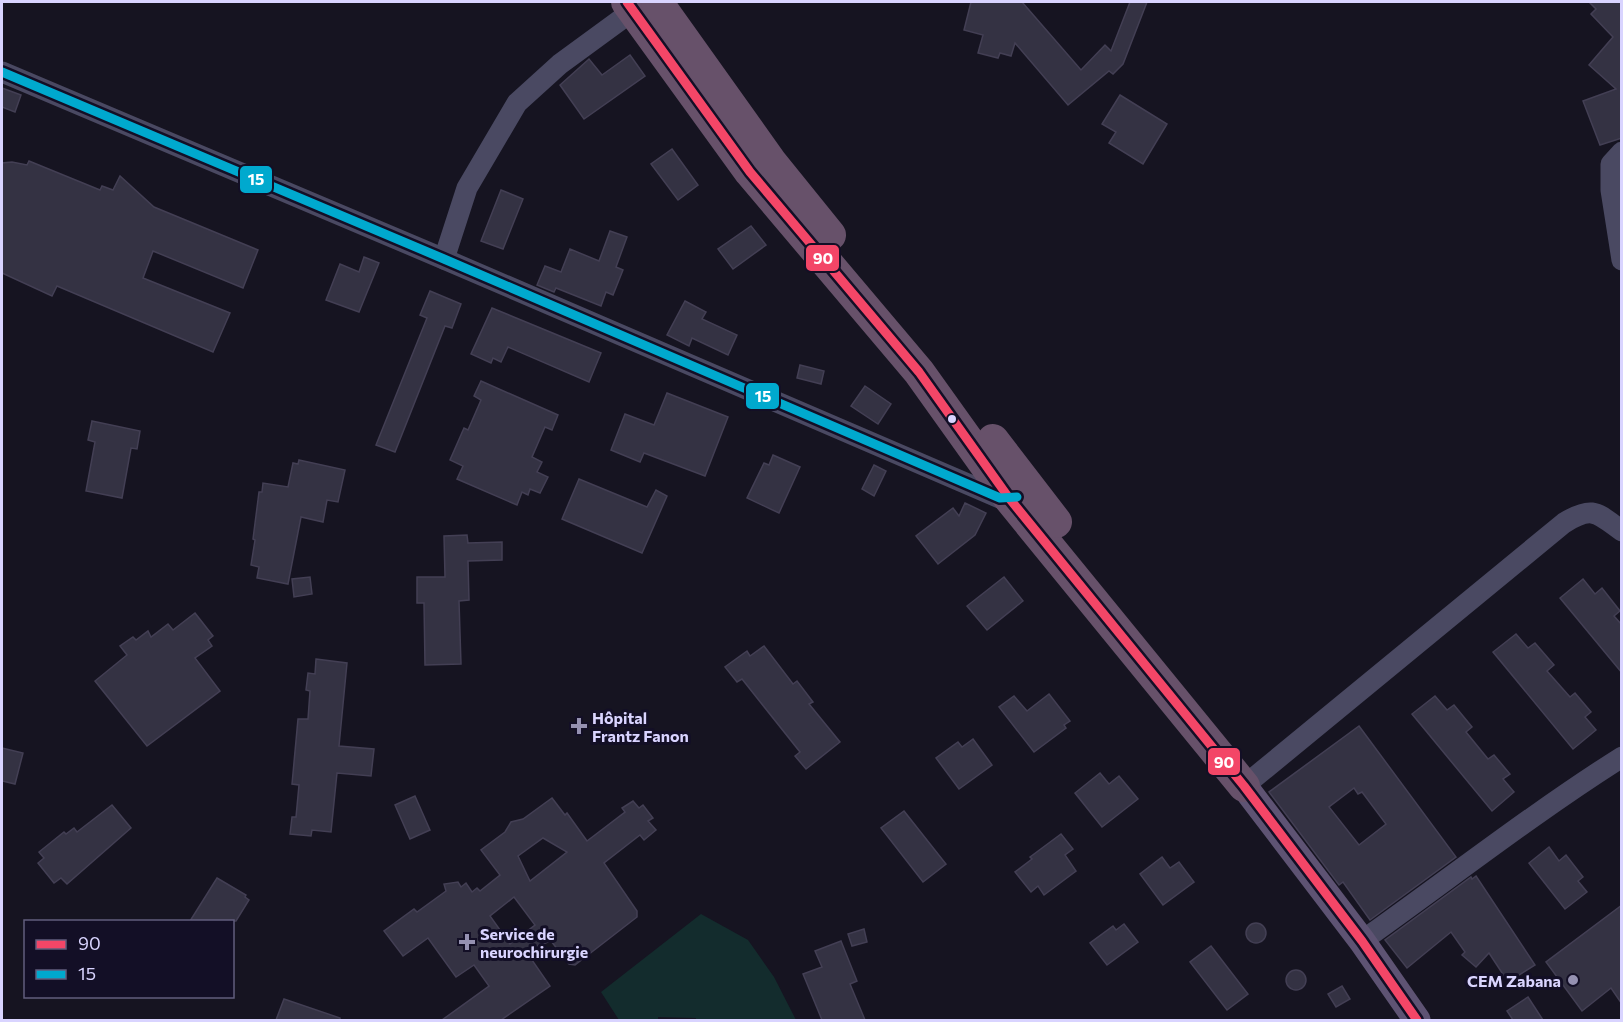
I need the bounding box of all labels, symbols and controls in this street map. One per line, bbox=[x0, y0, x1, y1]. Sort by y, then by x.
line badge: 15 bbox=[239, 165, 273, 194]
text: 15 bbox=[248, 169, 264, 188]
line badge: 90 bbox=[805, 244, 840, 272]
text: 90 bbox=[813, 248, 833, 267]
line badge: 15 bbox=[745, 382, 780, 410]
text: 15 bbox=[755, 386, 771, 405]
unlabelled marker bbox=[946, 413, 958, 425]
place label: Hôpital Frantz Fanon bbox=[592, 708, 689, 745]
marker: Hôpital Frantz Fanon bbox=[570, 717, 588, 735]
line badge: 90 bbox=[1207, 747, 1241, 776]
text: 90 bbox=[1214, 752, 1234, 771]
legend bbox=[24, 920, 234, 998]
place label: Service de neurochirurgie bbox=[480, 924, 588, 961]
text: 90 bbox=[78, 932, 101, 954]
marker: Service de neurochirurgie bbox=[458, 933, 476, 951]
text: 15 bbox=[78, 962, 96, 984]
place label: CEM Zabana bbox=[1467, 971, 1561, 990]
marker: CEM Zabana bbox=[1566, 973, 1580, 987]

